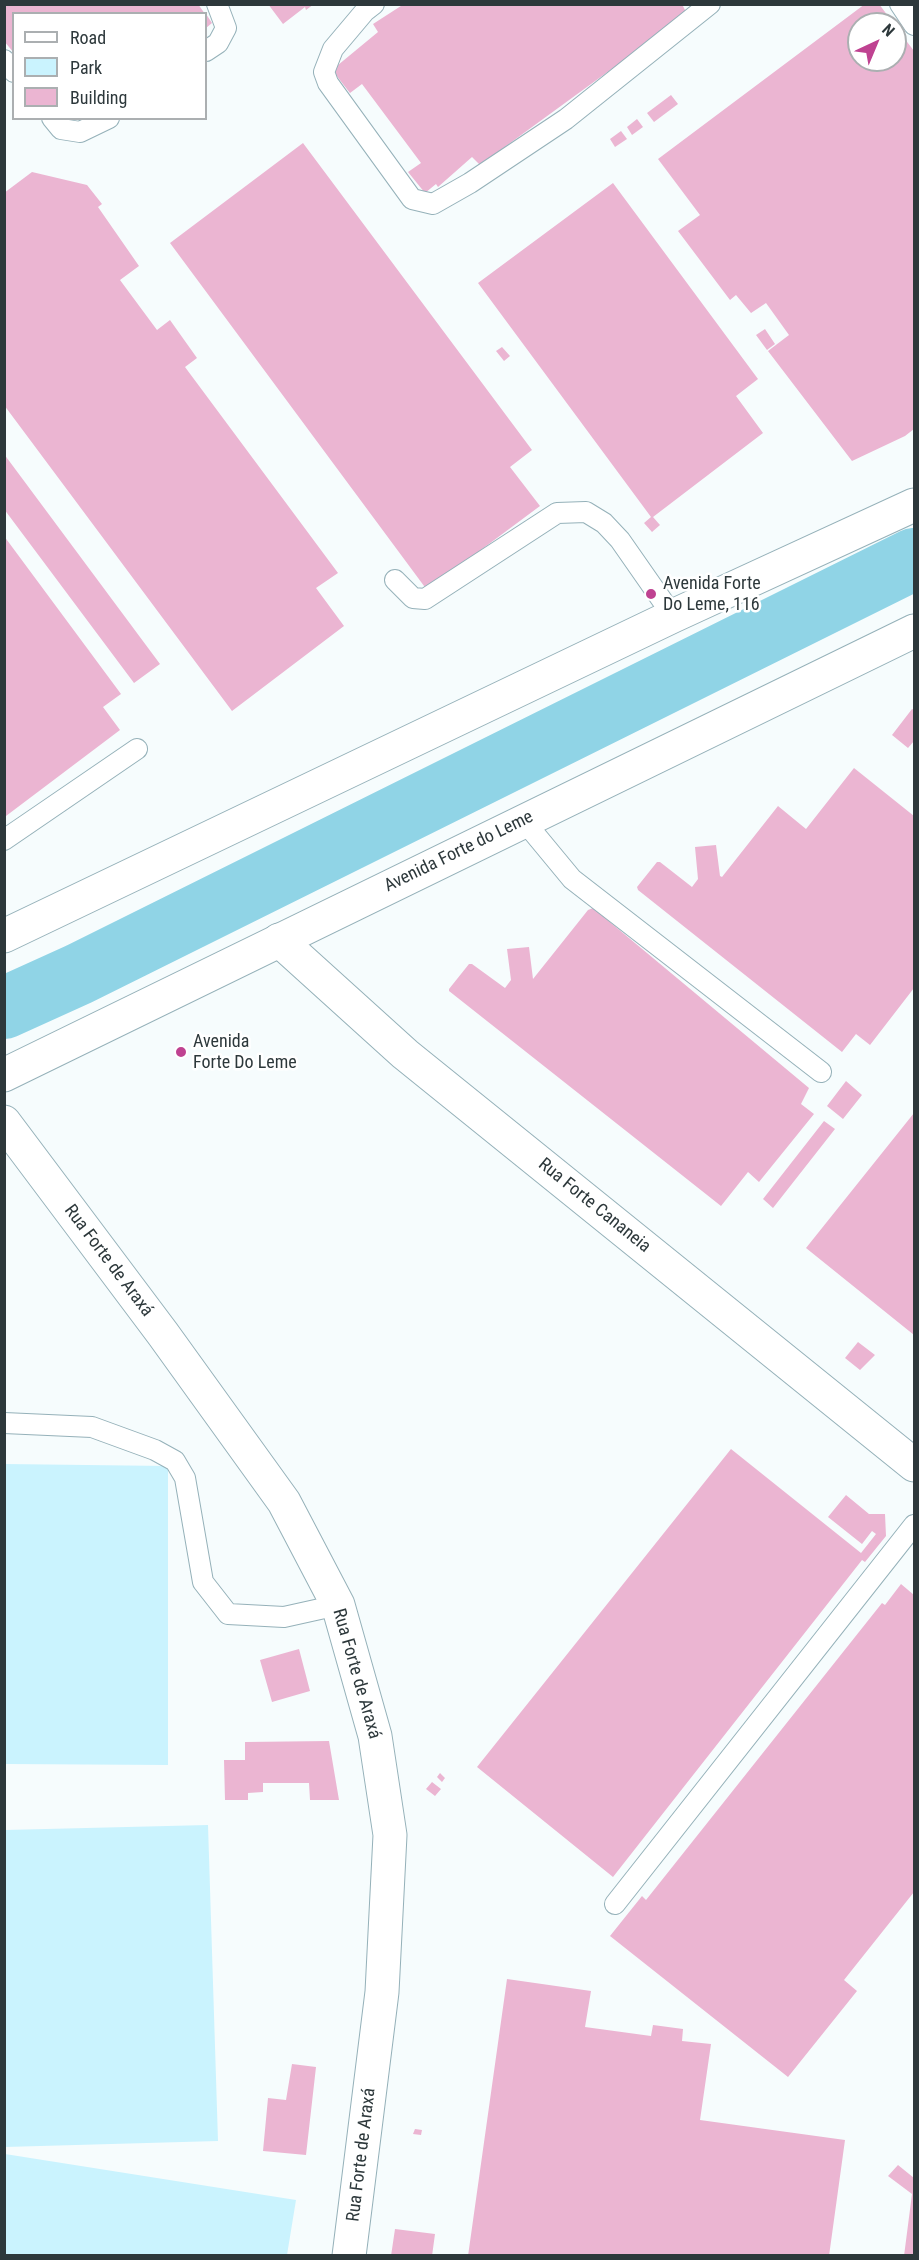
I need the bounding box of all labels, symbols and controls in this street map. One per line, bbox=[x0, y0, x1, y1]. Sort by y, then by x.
legend bbox=[12, 12, 207, 120]
north arrow bbox=[847, 12, 907, 72]
text: N bbox=[878, 20, 899, 40]
text: Road bbox=[70, 27, 106, 48]
text: Park bbox=[70, 57, 102, 78]
text: Building bbox=[70, 87, 127, 108]
place label: Avenida Forte Do Leme, 116 bbox=[663, 573, 761, 616]
marker: Avenida Forte Do Leme, 116 bbox=[644, 587, 658, 601]
street label: Avenida Forte do Leme bbox=[381, 807, 537, 897]
place label: Avenida Forte Do Leme bbox=[193, 1031, 297, 1074]
marker: Avenida Forte Do Leme bbox=[174, 1045, 188, 1059]
street label: Rua Forte Cananeia bbox=[533, 1154, 655, 1258]
street label: Rua Forte de Araxá bbox=[59, 1201, 157, 1321]
street label: Rua Forte de Araxá bbox=[327, 1606, 385, 1742]
street label: Rua Forte de Araxá bbox=[343, 2087, 381, 2223]

